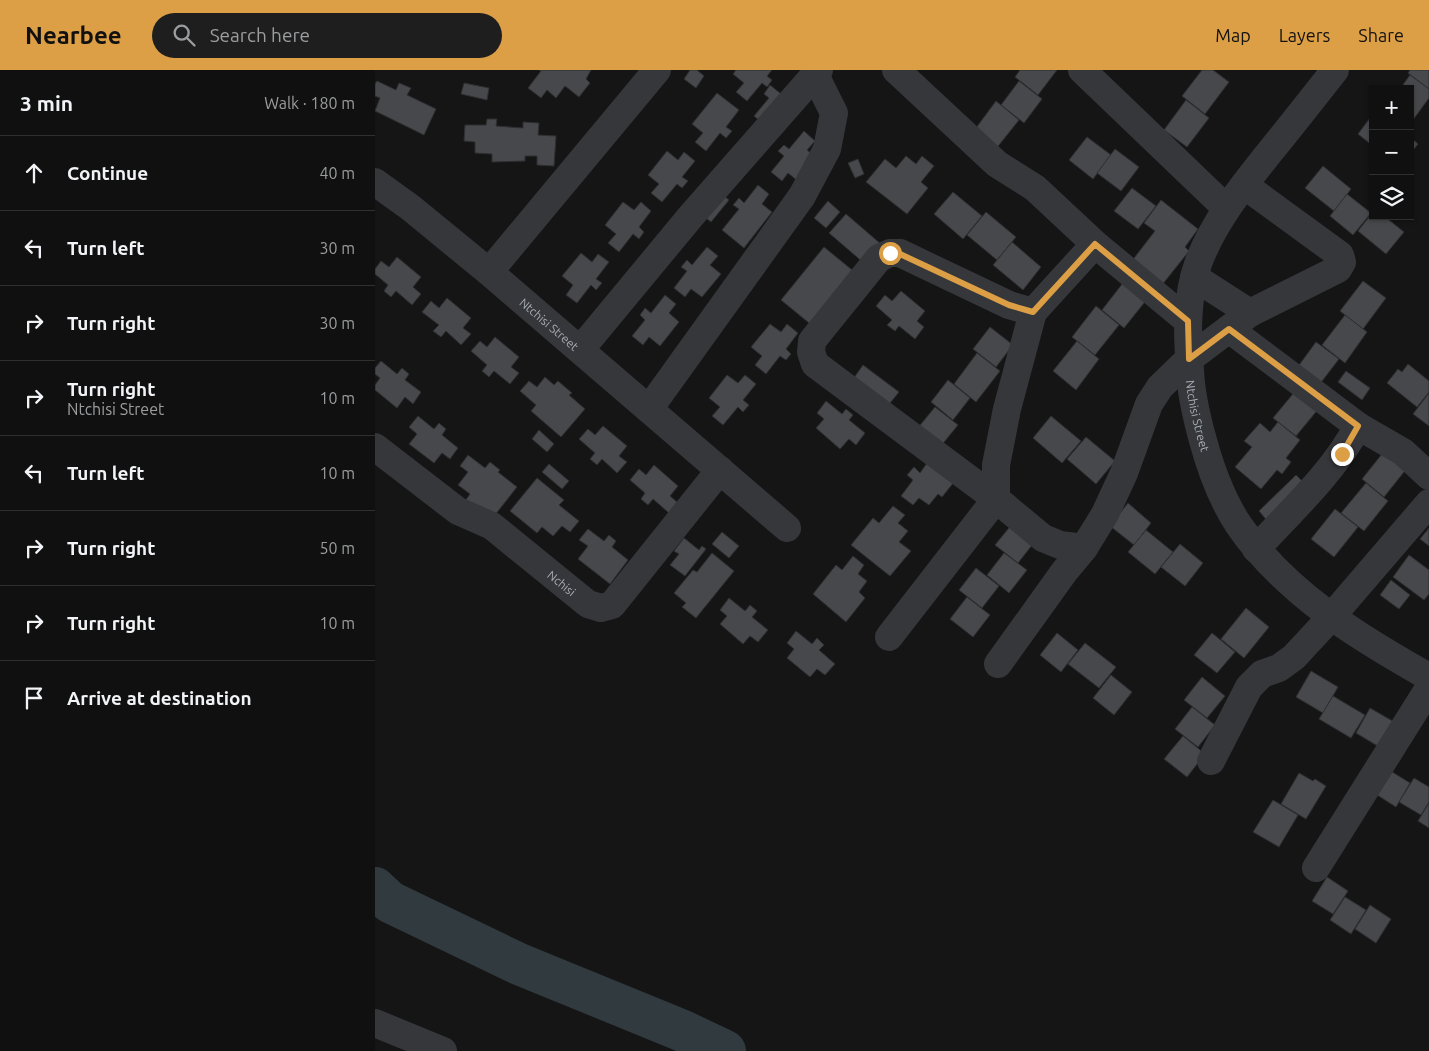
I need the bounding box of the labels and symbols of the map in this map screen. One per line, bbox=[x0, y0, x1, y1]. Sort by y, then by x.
route start bbox=[879, 242, 902, 265]
street label: Ntchisi Street bbox=[518, 295, 582, 353]
street label: Ntchisi Street bbox=[1184, 379, 1212, 453]
route end bbox=[1331, 443, 1354, 466]
street label: Nchisi bbox=[545, 568, 578, 598]

